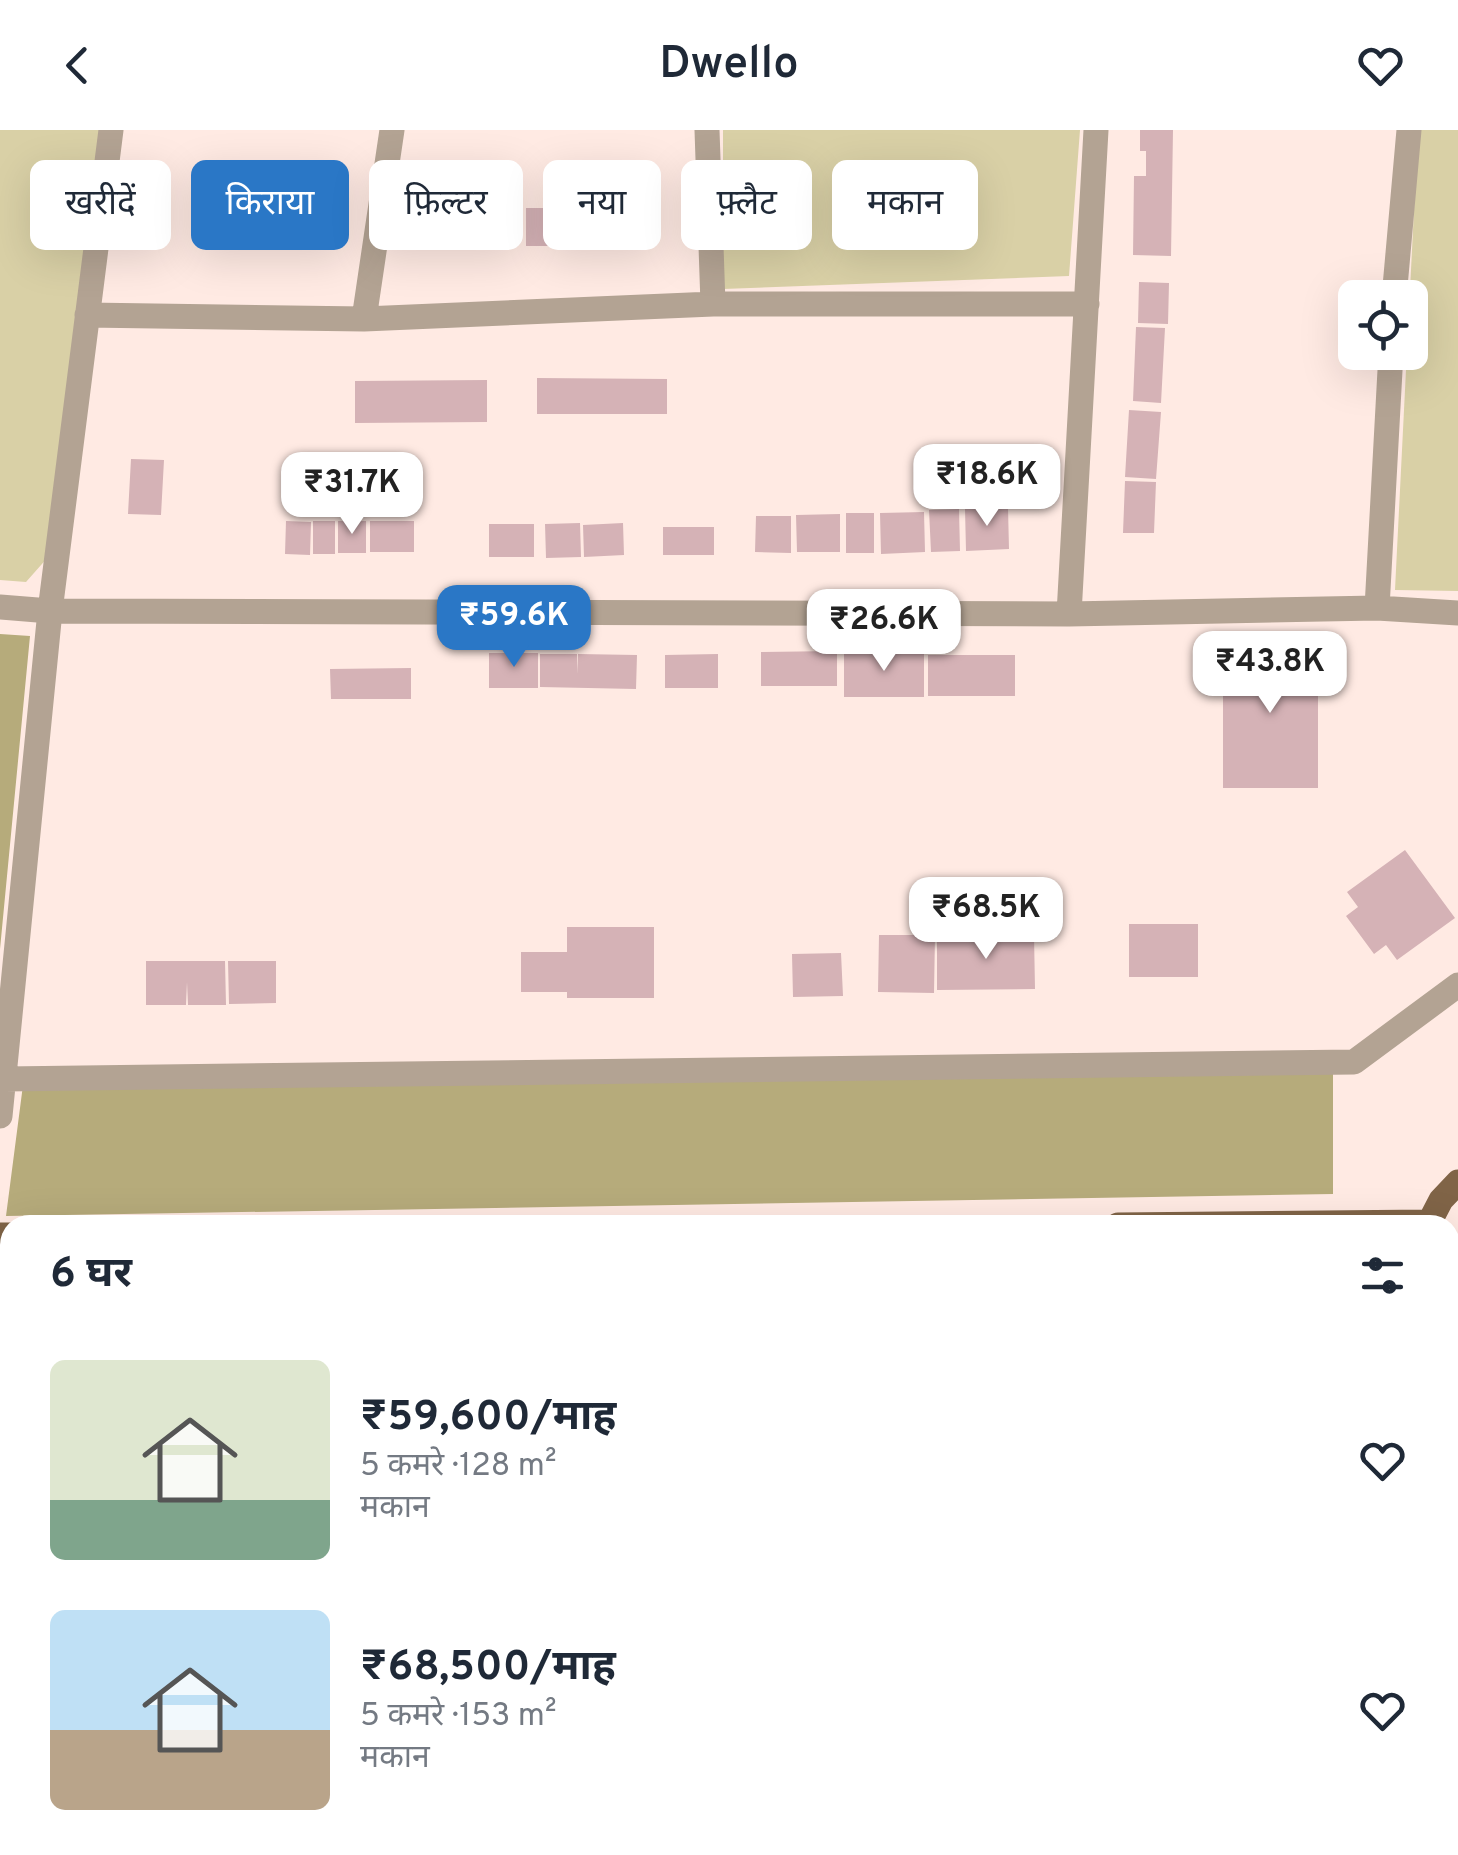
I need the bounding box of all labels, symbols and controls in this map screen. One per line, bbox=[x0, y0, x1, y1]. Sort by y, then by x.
text: Dwello bbox=[659, 37, 799, 94]
icon: back bbox=[50, 38, 105, 93]
icon: heart bbox=[1353, 38, 1408, 93]
chip: खरीदें bbox=[30, 160, 171, 250]
chip: किराया bbox=[191, 160, 349, 250]
chip: फ़िल्टर bbox=[369, 160, 523, 250]
chip: नया bbox=[543, 160, 661, 250]
chip: फ़्लैट bbox=[681, 160, 812, 250]
chip: मकान bbox=[832, 160, 978, 250]
map controls bbox=[1338, 280, 1428, 370]
button: locate bbox=[1338, 280, 1428, 370]
pin: ₹18.6K bbox=[906, 444, 1068, 529]
pin: ₹31.7K bbox=[271, 452, 433, 537]
text: ₹18.6K bbox=[935, 456, 1039, 496]
text: ₹31.7K bbox=[303, 464, 401, 504]
pin: ₹59.6K bbox=[433, 585, 595, 670]
pin: ₹26.6K bbox=[803, 589, 965, 674]
text: ₹59.6K bbox=[459, 597, 569, 637]
text: ₹26.6K bbox=[829, 601, 939, 641]
pin: ₹43.8K bbox=[1189, 631, 1351, 716]
text: ₹43.8K bbox=[1215, 643, 1325, 683]
pin: ₹68.5K bbox=[905, 877, 1067, 962]
text: ₹68.5K bbox=[931, 889, 1041, 929]
icon: filters bbox=[1355, 1248, 1410, 1303]
text: 6 घर bbox=[50, 1249, 132, 1302]
text: ₹59,600/माह bbox=[360, 1392, 616, 1445]
icon: home bbox=[130, 1400, 250, 1520]
icon: heart bbox=[1355, 1433, 1410, 1488]
text: 5 कमरे · 128 m² bbox=[360, 1447, 557, 1487]
text: मकान bbox=[360, 1489, 430, 1529]
text: ₹68,500/माह bbox=[360, 1642, 616, 1695]
icon: home bbox=[130, 1650, 250, 1770]
icon: heart bbox=[1355, 1683, 1410, 1738]
text: 5 कमरे · 153 m² bbox=[360, 1697, 557, 1737]
text: मकान bbox=[360, 1739, 430, 1779]

